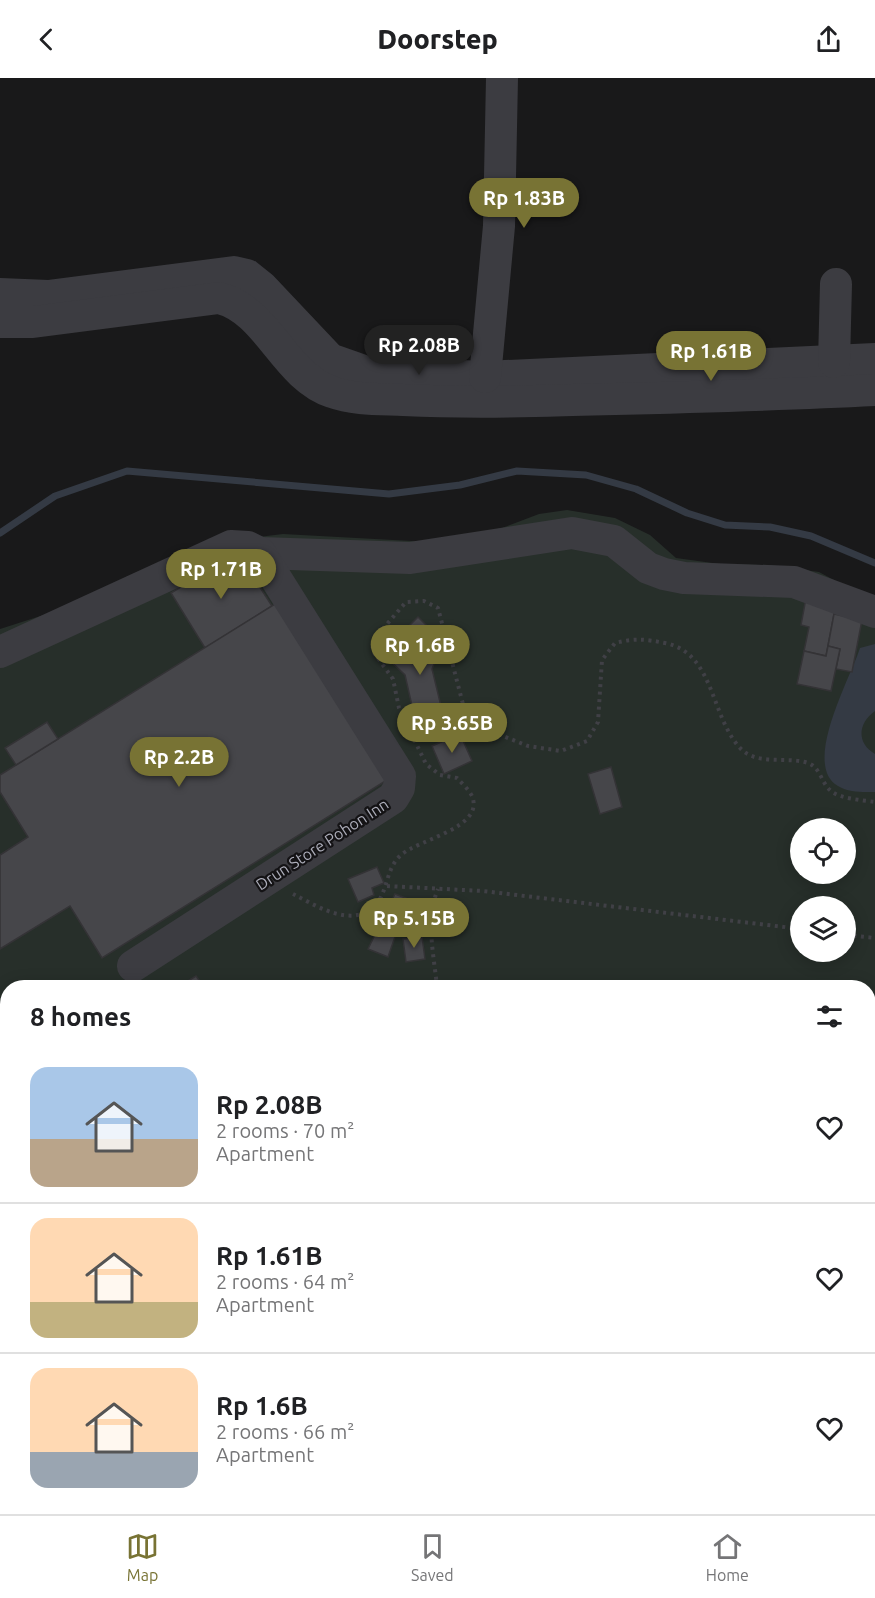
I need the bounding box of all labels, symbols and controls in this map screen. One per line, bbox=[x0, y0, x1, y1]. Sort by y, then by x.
icon: back bbox=[30, 23, 63, 56]
icon: share bbox=[812, 23, 845, 56]
text: Doorstep bbox=[377, 24, 498, 54]
pin: Rp 1.83B bbox=[462, 178, 586, 229]
text: Rp 1.83B bbox=[483, 186, 565, 209]
pin: Rp 2.08B bbox=[357, 325, 481, 376]
pin: Rp 1.61B bbox=[649, 331, 773, 382]
text: Rp 2.08B bbox=[378, 333, 460, 356]
text: Rp 1.61B bbox=[670, 339, 752, 362]
pin: Rp 1.71B bbox=[159, 549, 283, 600]
text: Rp 1.71B bbox=[180, 557, 262, 580]
pin: Rp 1.6B bbox=[365, 625, 475, 676]
text: Rp 1.6B bbox=[385, 633, 455, 656]
pin: Rp 3.65B bbox=[390, 703, 514, 754]
text: Rp 3.65B bbox=[411, 711, 493, 734]
pin: Rp 2.2B bbox=[124, 737, 234, 788]
text: Rp 2.2B bbox=[144, 745, 214, 768]
street label: Drun Store Pohon Inn bbox=[252, 794, 392, 894]
map controls bbox=[790, 818, 856, 962]
button: locate bbox=[790, 818, 856, 884]
button: layers bbox=[790, 896, 856, 962]
pin: Rp 5.15B bbox=[352, 898, 476, 949]
text: Rp 5.15B bbox=[373, 906, 455, 929]
icon: filters bbox=[813, 1000, 846, 1033]
text: 8 homes bbox=[30, 1002, 131, 1031]
text: Rp 2.08B bbox=[216, 1090, 322, 1119]
icon: home bbox=[78, 1091, 150, 1163]
icon: heart bbox=[813, 1111, 846, 1144]
text: 2 rooms · 70 m² bbox=[216, 1119, 354, 1142]
text: Apartment bbox=[216, 1142, 314, 1165]
text: Rp 1.61B bbox=[216, 1241, 322, 1270]
icon: home bbox=[78, 1242, 150, 1314]
icon: heart bbox=[813, 1262, 846, 1295]
text: 2 rooms · 64 m² bbox=[216, 1270, 354, 1293]
text: Apartment bbox=[216, 1293, 314, 1316]
text: Rp 1.6B bbox=[216, 1391, 308, 1420]
icon: home bbox=[78, 1392, 150, 1464]
icon: heart bbox=[813, 1412, 846, 1445]
text: 2 rooms · 66 m² bbox=[216, 1420, 354, 1443]
text: Apartment bbox=[216, 1443, 314, 1466]
tab: Map bbox=[126, 1530, 159, 1584]
tab: Saved bbox=[411, 1530, 454, 1584]
tab: Home bbox=[706, 1530, 749, 1584]

